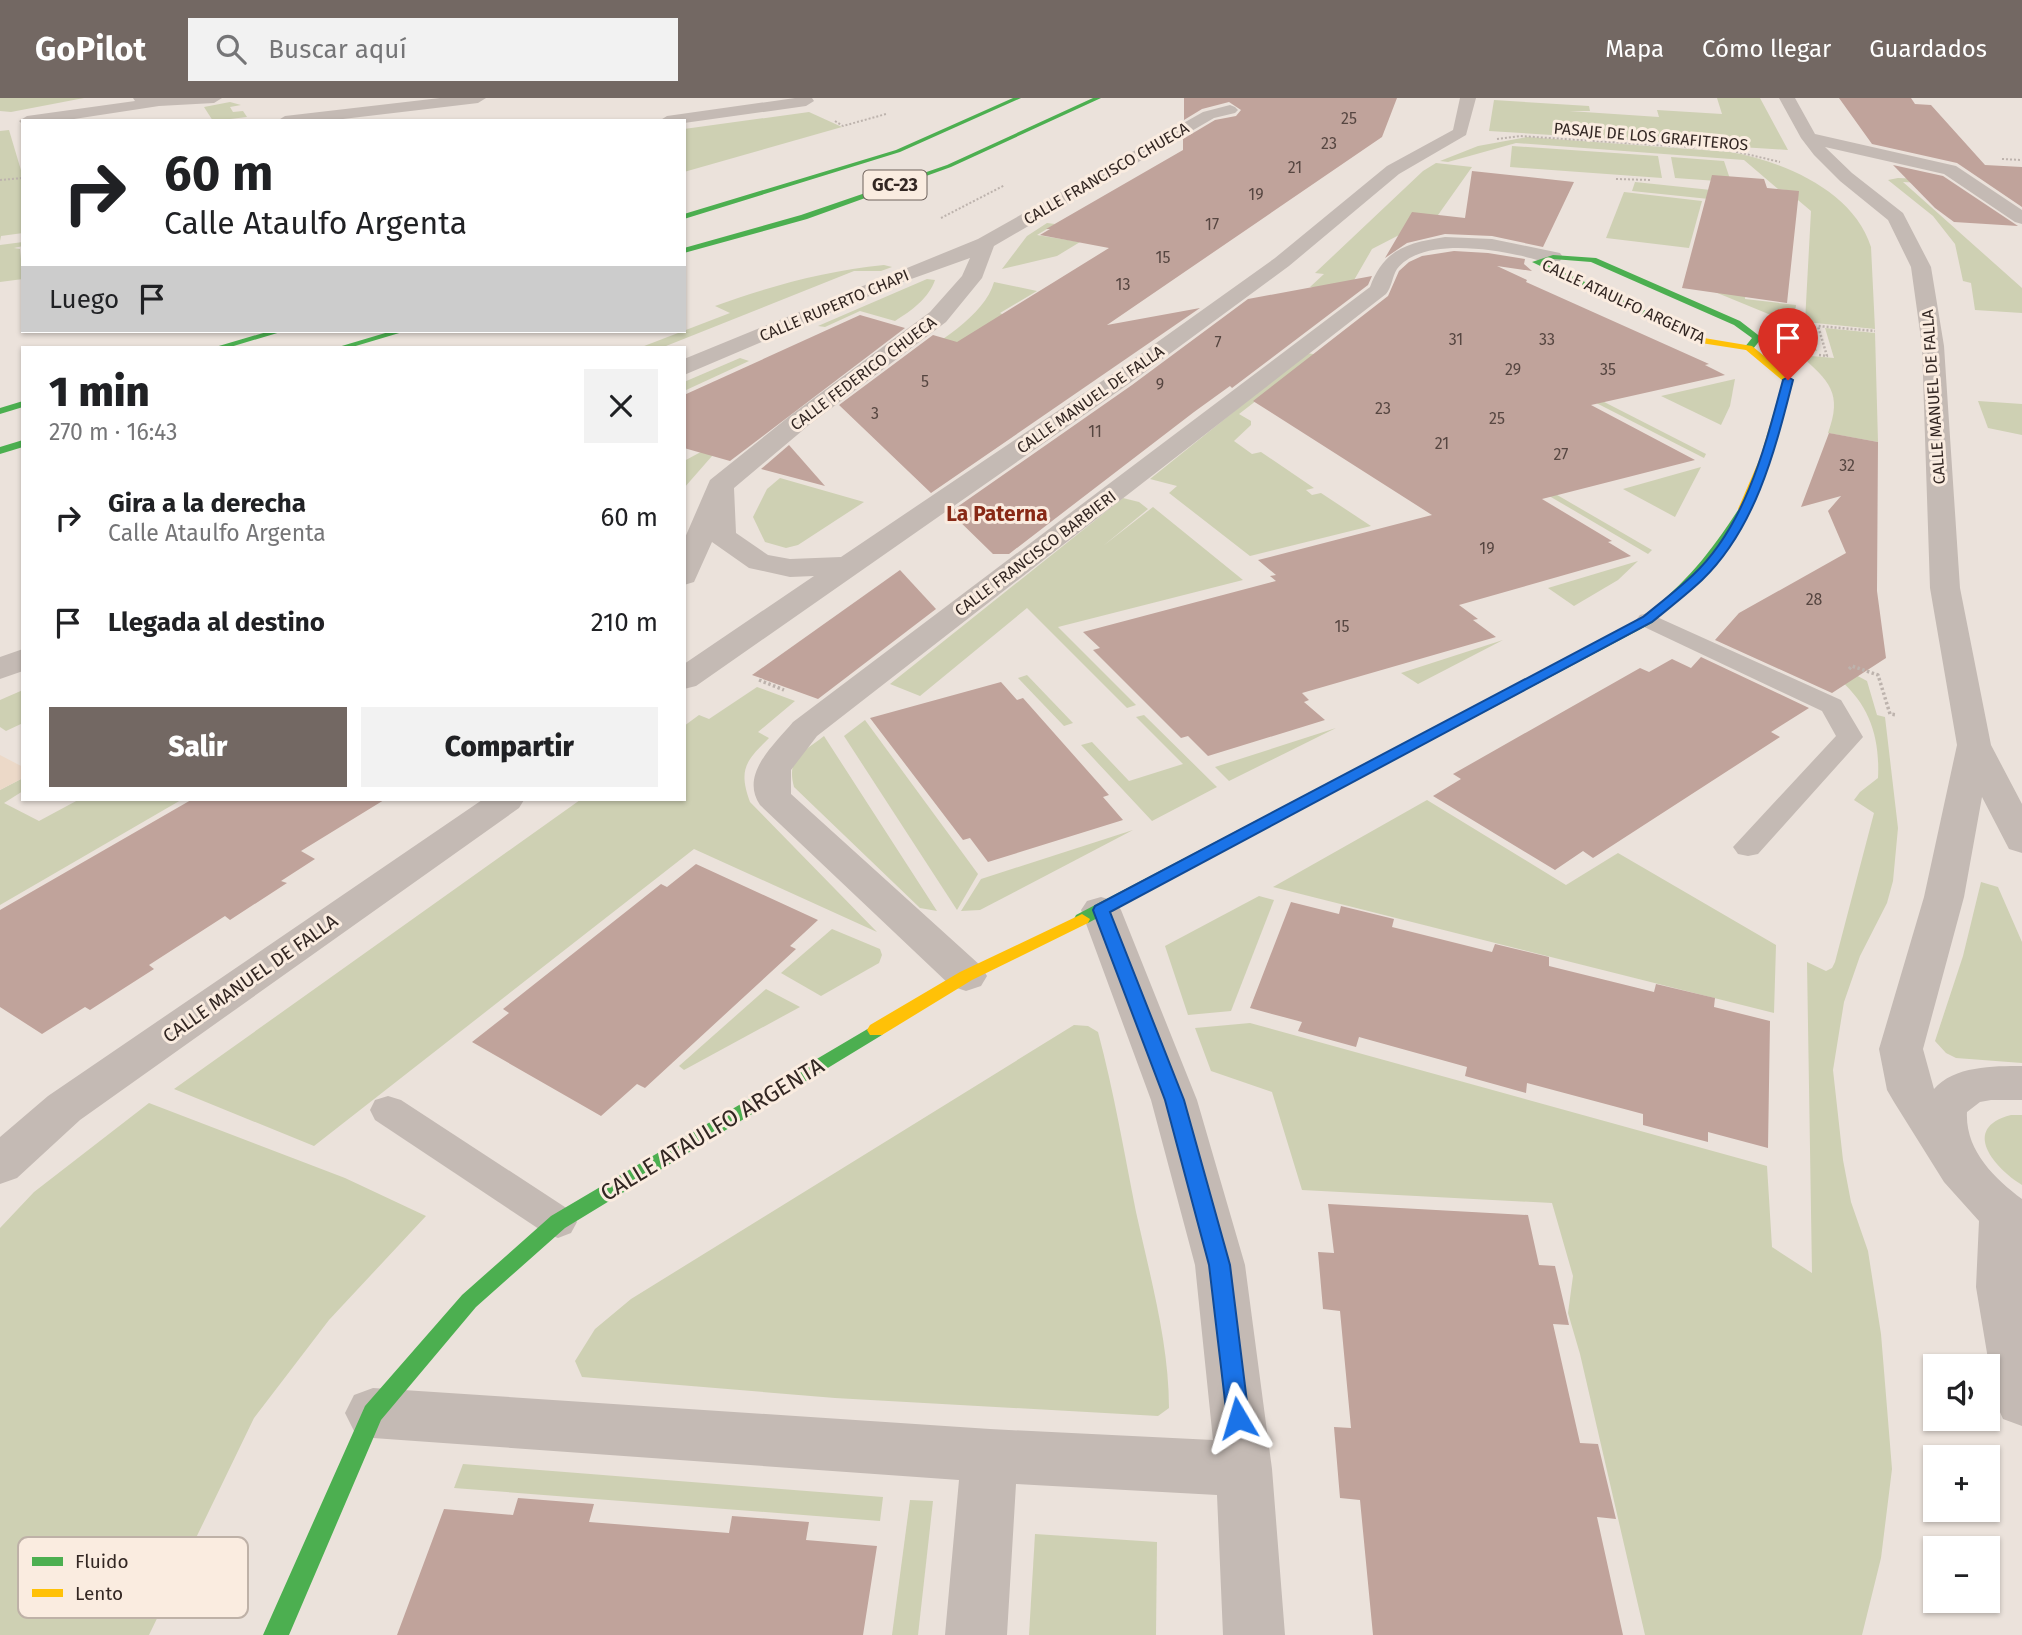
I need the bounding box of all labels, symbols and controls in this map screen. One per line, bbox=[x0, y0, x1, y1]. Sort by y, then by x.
search box bbox=[188, 18, 678, 81]
text: GoPilot bbox=[35, 29, 146, 69]
icon: search bbox=[212, 30, 250, 68]
text: Buscar aquí bbox=[268, 34, 407, 65]
text: Mapa bbox=[1605, 35, 1664, 63]
text: Cómo llegar bbox=[1702, 35, 1831, 63]
text: Guardados bbox=[1869, 35, 1987, 63]
house number: 25 bbox=[1341, 109, 1357, 128]
street label: CALLE FRANCISCO CHUECA bbox=[1020, 118, 1193, 229]
street label: PASAJE DE LOS GRAFITEROS bbox=[1553, 119, 1749, 154]
house number: 23 bbox=[1321, 134, 1337, 153]
text: 60 m bbox=[164, 144, 273, 203]
icon: right bbox=[49, 147, 140, 238]
house number: 21 bbox=[1288, 158, 1302, 177]
road number: GC-23 bbox=[864, 170, 926, 200]
house number: 19 bbox=[1248, 185, 1264, 204]
text: Calle Ataulfo Argenta bbox=[164, 204, 467, 242]
house number: 17 bbox=[1205, 215, 1219, 234]
house number: 15 bbox=[1156, 248, 1170, 267]
street label: CALLE ATAULFO ARGENTA bbox=[1539, 255, 1709, 348]
street label: CALLE RUPERTO CHAPI bbox=[757, 265, 912, 346]
house number: 13 bbox=[1116, 275, 1130, 294]
icon: arrive bbox=[133, 280, 171, 318]
text: Luego bbox=[49, 284, 119, 315]
pin bbox=[1758, 308, 1818, 380]
street label: CALLE MANUEL DE FALLA bbox=[1918, 308, 1949, 485]
street label: CALLE FEDERICO CHUECA bbox=[787, 312, 941, 434]
icon: arrive bbox=[1769, 319, 1807, 357]
house number: 31 bbox=[1449, 330, 1463, 349]
house number: 33 bbox=[1539, 330, 1555, 349]
house number: 7 bbox=[1214, 333, 1222, 352]
street label: CALLE MANUEL DE FALLA bbox=[1013, 341, 1168, 457]
house number: 29 bbox=[1505, 360, 1521, 379]
house number: 35 bbox=[1600, 360, 1616, 379]
text: 1 min bbox=[49, 367, 150, 417]
button: close bbox=[584, 369, 658, 443]
house number: 5 bbox=[921, 372, 929, 391]
house number: 9 bbox=[1156, 375, 1164, 394]
house number: 23 bbox=[1375, 399, 1391, 418]
house number: 3 bbox=[871, 404, 879, 423]
house number: 25 bbox=[1489, 409, 1505, 428]
text: 270 m · 16:43 bbox=[49, 418, 177, 446]
house number: 11 bbox=[1088, 422, 1102, 441]
house number: 21 bbox=[1435, 434, 1449, 453]
house number: 27 bbox=[1554, 445, 1568, 464]
house number: 32 bbox=[1839, 456, 1855, 475]
street label: CALLE FRANCISCO BARBIERI bbox=[951, 487, 1120, 620]
text: Gira a la derecha bbox=[108, 488, 306, 519]
icon: right bbox=[49, 499, 87, 537]
district label: La Paterna bbox=[946, 501, 1048, 527]
text: 60 m bbox=[600, 502, 658, 533]
text: Calle Ataulfo Argenta bbox=[108, 519, 326, 547]
house number: 19 bbox=[1479, 539, 1495, 558]
house number: 28 bbox=[1806, 590, 1823, 609]
icon: arrive bbox=[49, 604, 87, 642]
text: Llegada al destino bbox=[108, 607, 325, 638]
text: 210 m bbox=[591, 607, 658, 638]
house number: 15 bbox=[1335, 617, 1349, 636]
button: Salir bbox=[49, 707, 347, 787]
button: Compartir bbox=[361, 707, 658, 787]
street label: CALLE MANUEL DE FALLA bbox=[158, 909, 342, 1047]
street label: CALLE ATAULFO ARGENTA bbox=[595, 1051, 830, 1207]
map controls bbox=[1923, 1354, 2000, 1613]
button: sound bbox=[1923, 1354, 2000, 1431]
position arrow bbox=[1201, 1381, 1275, 1455]
button: + bbox=[1923, 1445, 2000, 1522]
button: − bbox=[1923, 1536, 2000, 1613]
legend bbox=[18, 1537, 248, 1618]
text: Fluido bbox=[75, 1550, 129, 1573]
text: Lento bbox=[75, 1582, 123, 1605]

